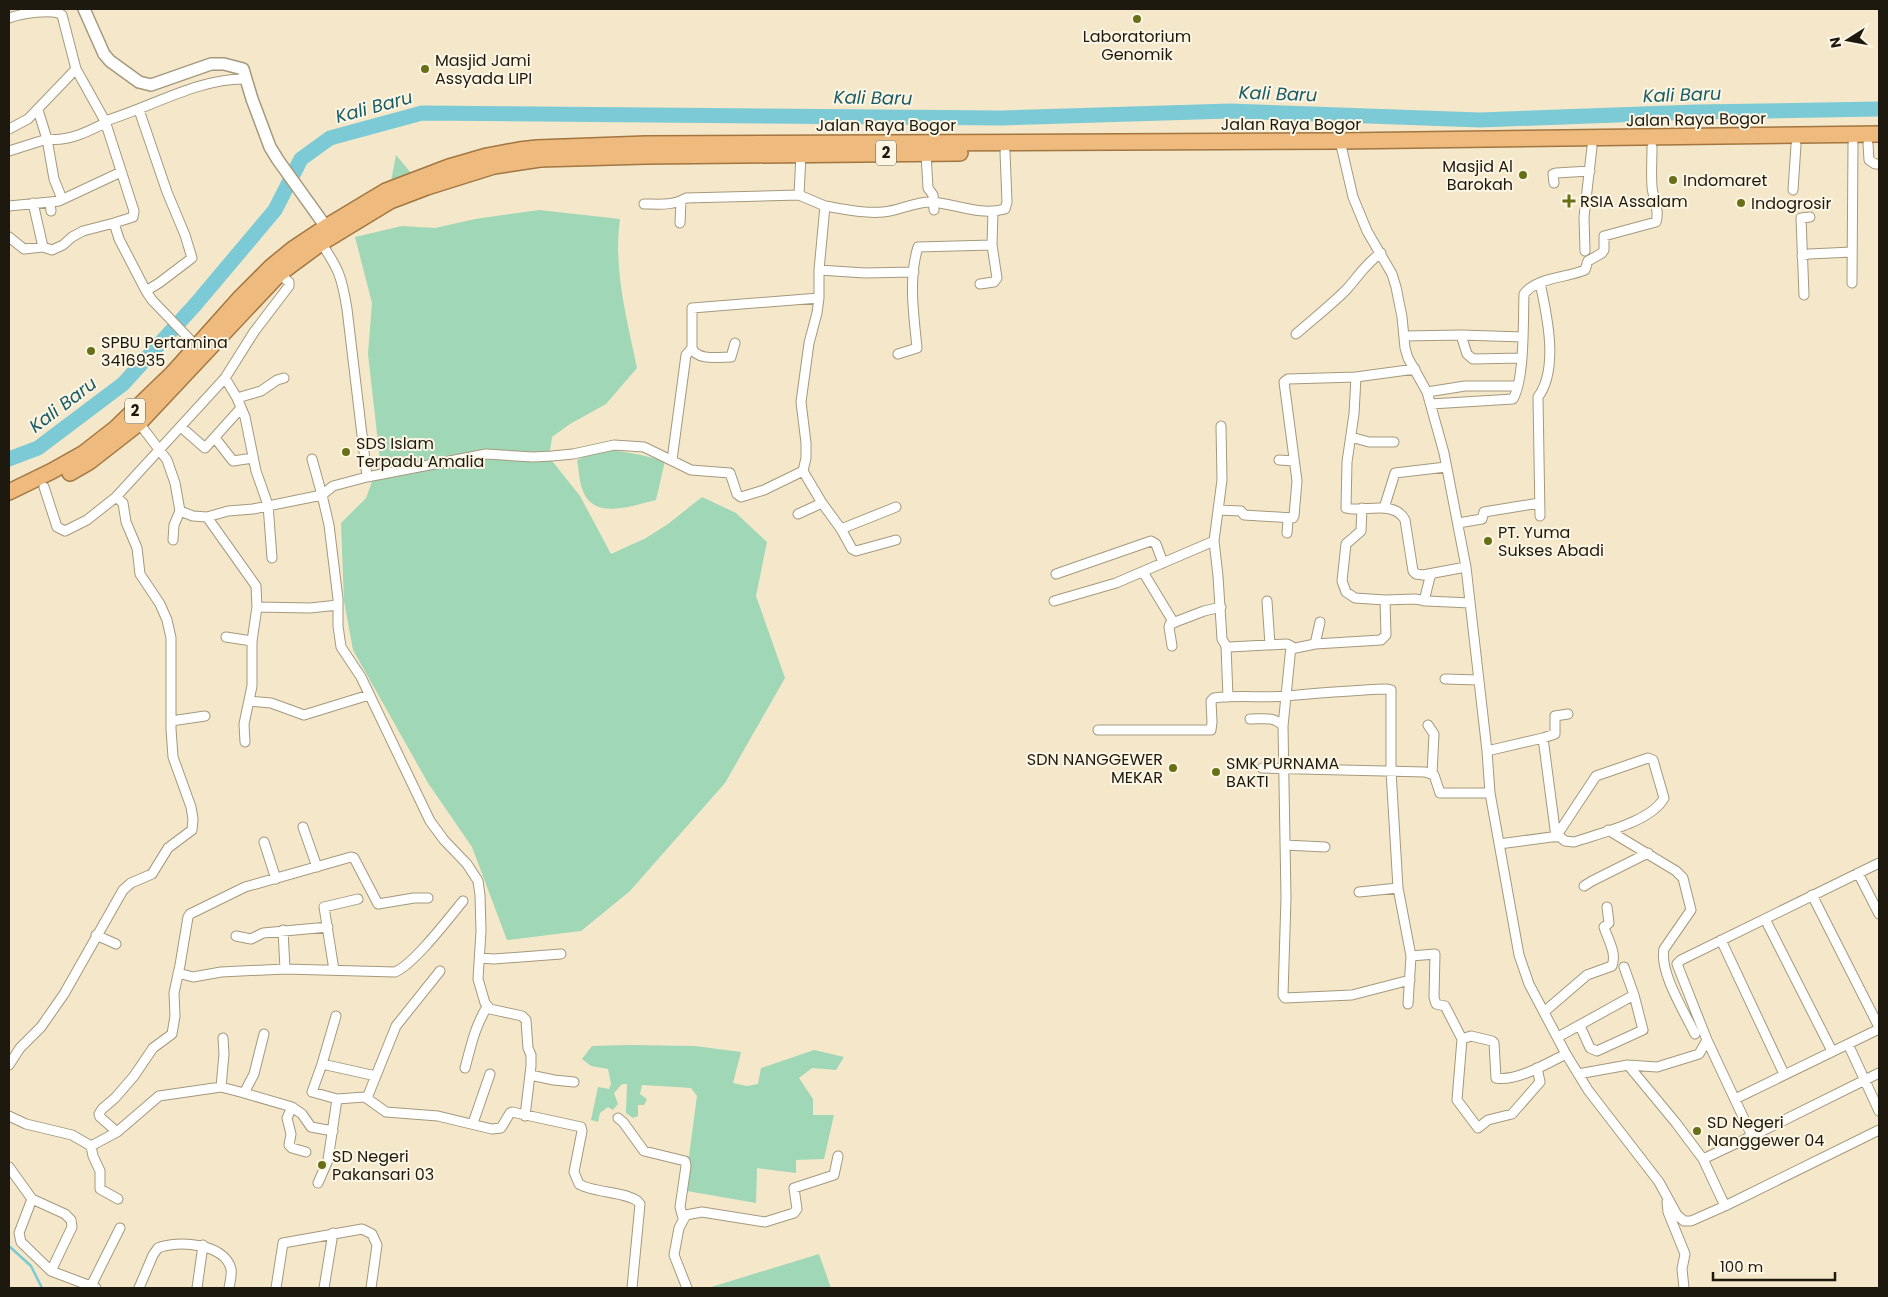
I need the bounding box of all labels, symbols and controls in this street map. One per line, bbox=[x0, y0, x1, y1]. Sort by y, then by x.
marker: Laboratorium Genomik bbox=[1131, 13, 1143, 25]
north arrow bbox=[1823, 15, 1873, 65]
place label: Laboratorium Genomik bbox=[1083, 25, 1191, 66]
text: N bbox=[1824, 35, 1846, 50]
place label: Masjid Jami Assyada LIPI bbox=[435, 49, 532, 90]
marker: Masjid Jami Assyada LIPI bbox=[419, 63, 431, 75]
water label: Kali Baru bbox=[1238, 80, 1318, 107]
water label: Kali Baru bbox=[1642, 81, 1722, 108]
water label: Kali Baru bbox=[333, 84, 415, 129]
water label: Kali Baru bbox=[833, 84, 913, 111]
street label: Jalan Raya Bogor bbox=[1626, 107, 1766, 132]
street label: Jalan Raya Bogor bbox=[1221, 113, 1361, 136]
street label: Jalan Raya Bogor bbox=[816, 114, 956, 137]
road number: 2 bbox=[876, 140, 896, 166]
place label: Masjid Al Barokah bbox=[1442, 155, 1513, 196]
marker: Masjid Al Barokah bbox=[1517, 169, 1529, 181]
place label: Indomaret bbox=[1683, 169, 1767, 192]
marker: Indomaret bbox=[1667, 174, 1679, 186]
place label: RSIA Assalam bbox=[1580, 190, 1688, 213]
place label: Indogrosir bbox=[1751, 192, 1832, 215]
marker: RSIA Assalam bbox=[1562, 194, 1576, 208]
marker: Indogrosir bbox=[1735, 197, 1747, 209]
place label: SPBU Pertamina 3416935 bbox=[101, 331, 228, 372]
marker: SPBU Pertamina 3416935 bbox=[85, 345, 97, 357]
water label: Kali Baru bbox=[24, 371, 102, 438]
road number: 2 bbox=[125, 398, 145, 424]
place label: SDS Islam Terpadu Amalia bbox=[356, 432, 484, 473]
marker: SDS Islam Terpadu Amalia bbox=[340, 446, 352, 458]
place label: PT. Yuma Sukses Abadi bbox=[1498, 521, 1604, 562]
marker: PT. Yuma Sukses Abadi bbox=[1482, 535, 1494, 547]
place label: SDN NANGGEWER MEKAR bbox=[1027, 748, 1163, 789]
place label: SMK PURNAMA BAKTI bbox=[1226, 752, 1340, 793]
marker: SDN NANGGEWER MEKAR bbox=[1167, 762, 1179, 774]
marker: SMK PURNAMA BAKTI bbox=[1210, 766, 1222, 778]
place label: SD Negeri Nanggewer 04 bbox=[1707, 1111, 1824, 1152]
marker: SD Negeri Nanggewer 04 bbox=[1691, 1125, 1703, 1137]
place label: SD Negeri Pakansari 03 bbox=[332, 1145, 434, 1186]
marker: SD Negeri Pakansari 03 bbox=[316, 1159, 328, 1171]
scale bar bbox=[1713, 1250, 1836, 1282]
text: 100 m bbox=[1720, 1256, 1763, 1277]

